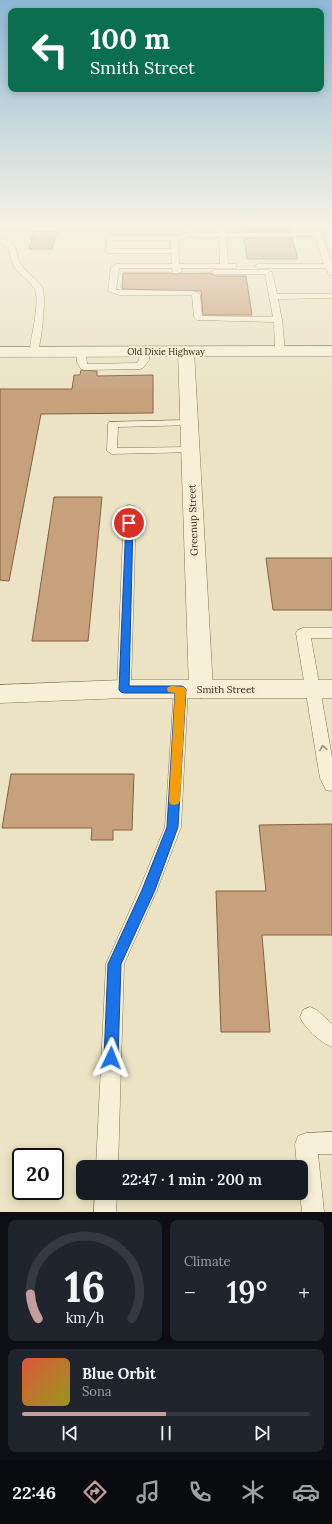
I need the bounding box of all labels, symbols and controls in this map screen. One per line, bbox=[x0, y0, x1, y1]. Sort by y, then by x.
text: 100 m bbox=[90, 21, 170, 57]
icon: left bbox=[24, 24, 76, 76]
text: Smith Street bbox=[90, 56, 195, 79]
street label: Old Dixie Highway bbox=[127, 346, 205, 357]
street label: Greenup Street bbox=[185, 484, 201, 556]
pin bbox=[112, 506, 146, 540]
icon: arrive bbox=[118, 512, 140, 534]
street label: Smith Street bbox=[197, 683, 255, 696]
one-way arrow bbox=[319, 745, 328, 751]
position arrow bbox=[90, 1037, 132, 1079]
speed limit sign: 20 bbox=[12, 1148, 64, 1200]
text: 22:47 · 1 min · 200 m bbox=[122, 1170, 262, 1189]
text: Climate bbox=[184, 1253, 231, 1270]
text: 16 bbox=[65, 1259, 105, 1312]
text: 19° bbox=[227, 1273, 267, 1311]
text: − bbox=[184, 1278, 196, 1306]
text: + bbox=[298, 1278, 310, 1306]
text: km/h bbox=[66, 1308, 105, 1327]
text: Blue Orbit bbox=[82, 1364, 156, 1383]
text: Sona bbox=[82, 1383, 112, 1400]
icon: previous bbox=[59, 1422, 81, 1444]
icon: pause bbox=[155, 1422, 177, 1444]
icon: next bbox=[251, 1422, 273, 1444]
icon: directions bbox=[81, 1478, 109, 1506]
icon: music bbox=[134, 1478, 162, 1506]
icon: phone bbox=[186, 1478, 214, 1506]
icon: climate bbox=[239, 1478, 267, 1506]
icon: car bbox=[292, 1478, 320, 1506]
text: 22:46 bbox=[12, 1481, 56, 1504]

